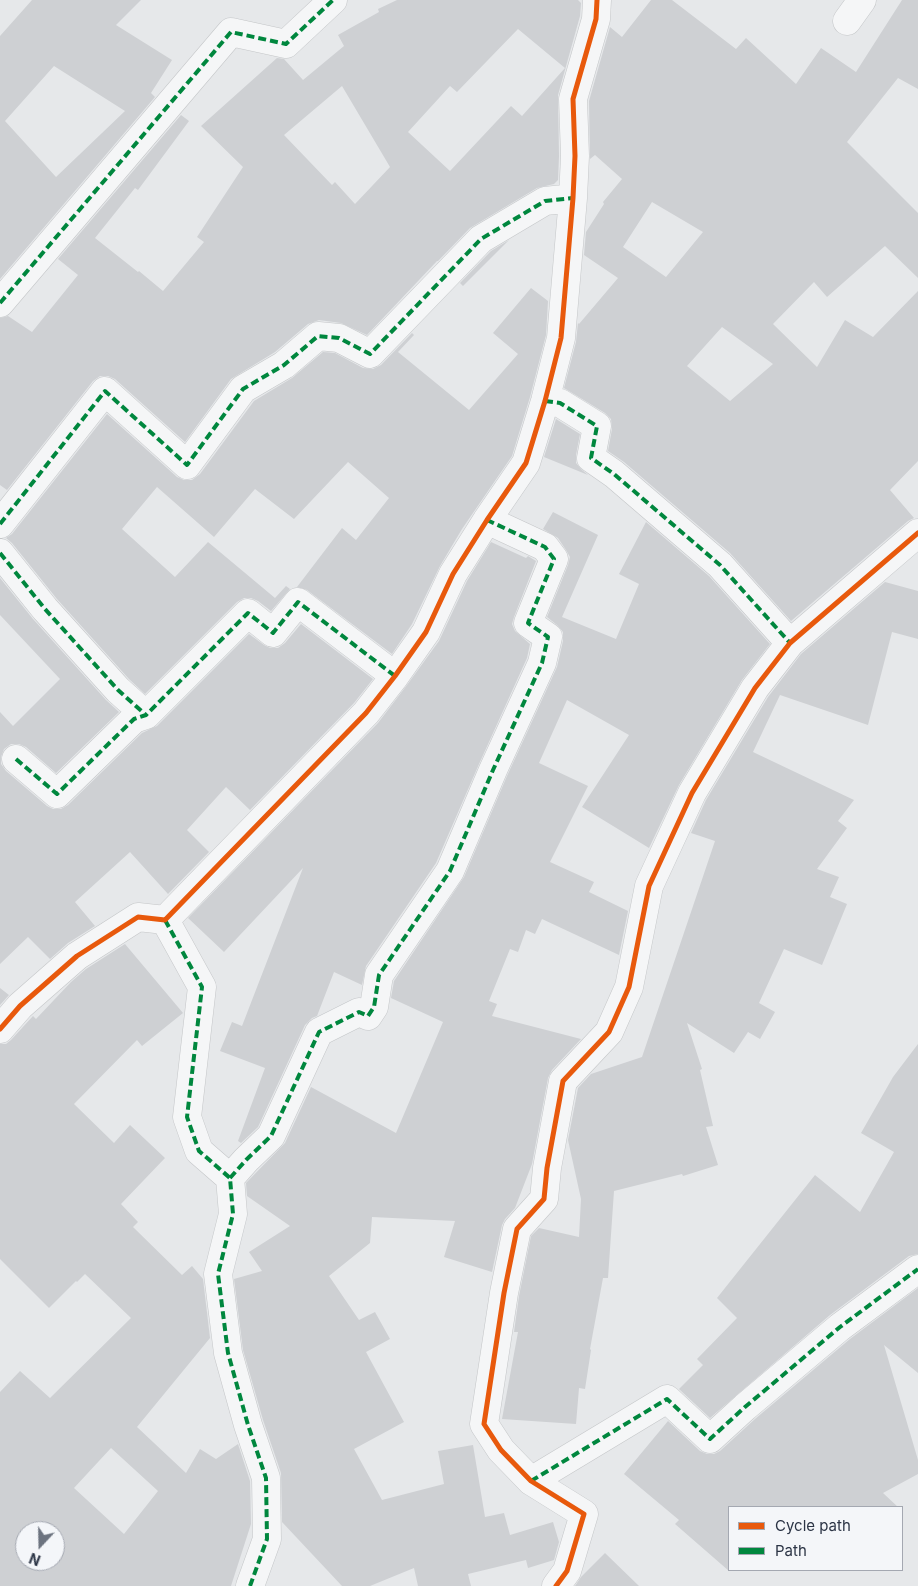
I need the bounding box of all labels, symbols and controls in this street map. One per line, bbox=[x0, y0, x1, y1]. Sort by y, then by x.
legend bbox=[728, 1506, 903, 1571]
text: Cycle path bbox=[775, 1516, 851, 1535]
north arrow bbox=[15, 1521, 65, 1571]
text: Path bbox=[775, 1541, 807, 1560]
text: N bbox=[27, 1550, 43, 1569]

